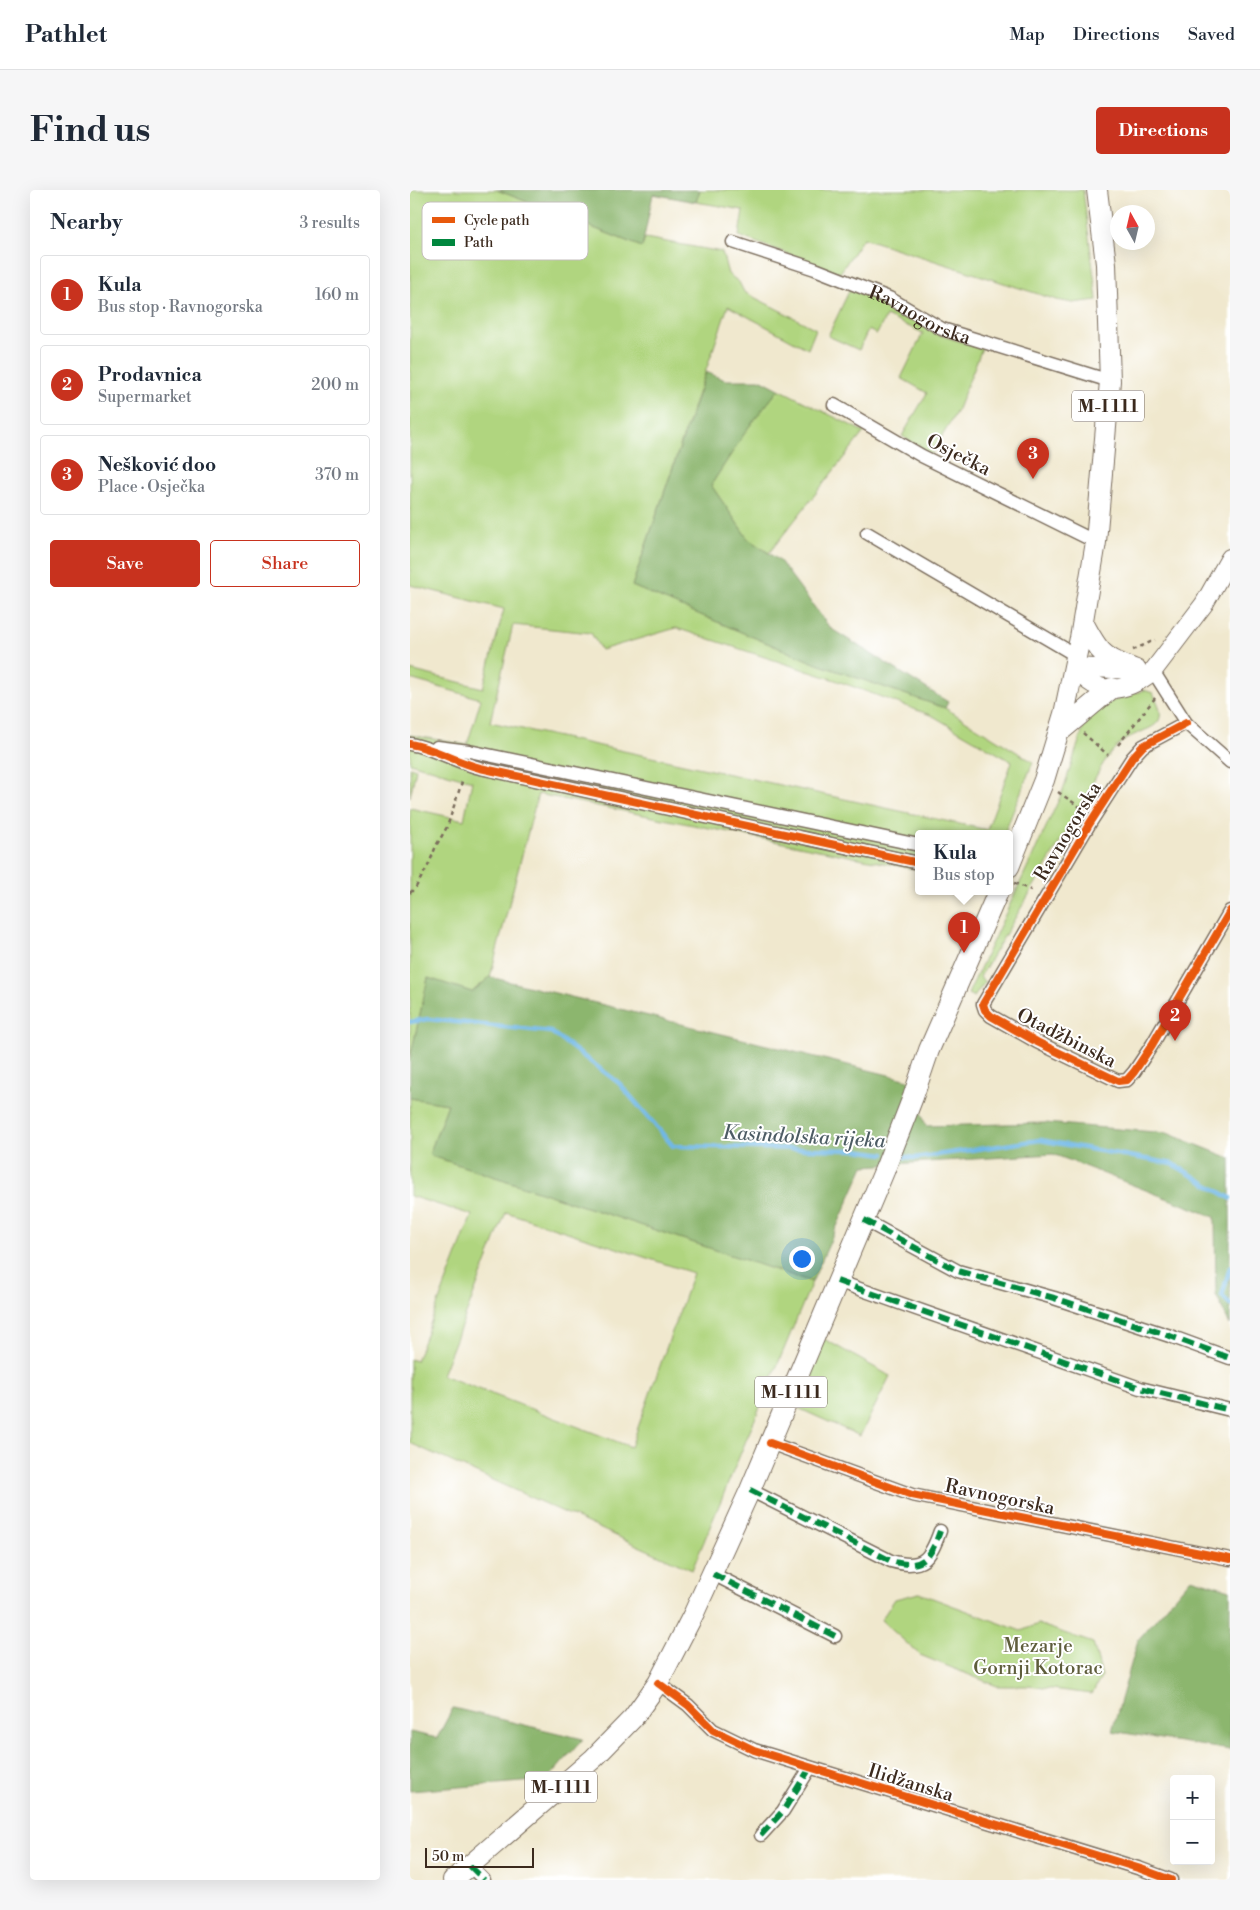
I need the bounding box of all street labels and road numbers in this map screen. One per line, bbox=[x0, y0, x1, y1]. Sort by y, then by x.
street label: Ravnogorska bbox=[865, 280, 974, 350]
road number: M-I 111 bbox=[1072, 390, 1144, 422]
street label: Osječka bbox=[922, 429, 995, 481]
street label: Ravnogorska bbox=[1029, 777, 1107, 886]
street label: Otadžbinska bbox=[1013, 1003, 1121, 1073]
road number: M-I 111 bbox=[755, 1376, 827, 1408]
street label: Ravnogorska bbox=[943, 1474, 1057, 1520]
street label: Ilidžanska bbox=[865, 1759, 957, 1807]
road number: M-I 111 bbox=[525, 1771, 597, 1802]

